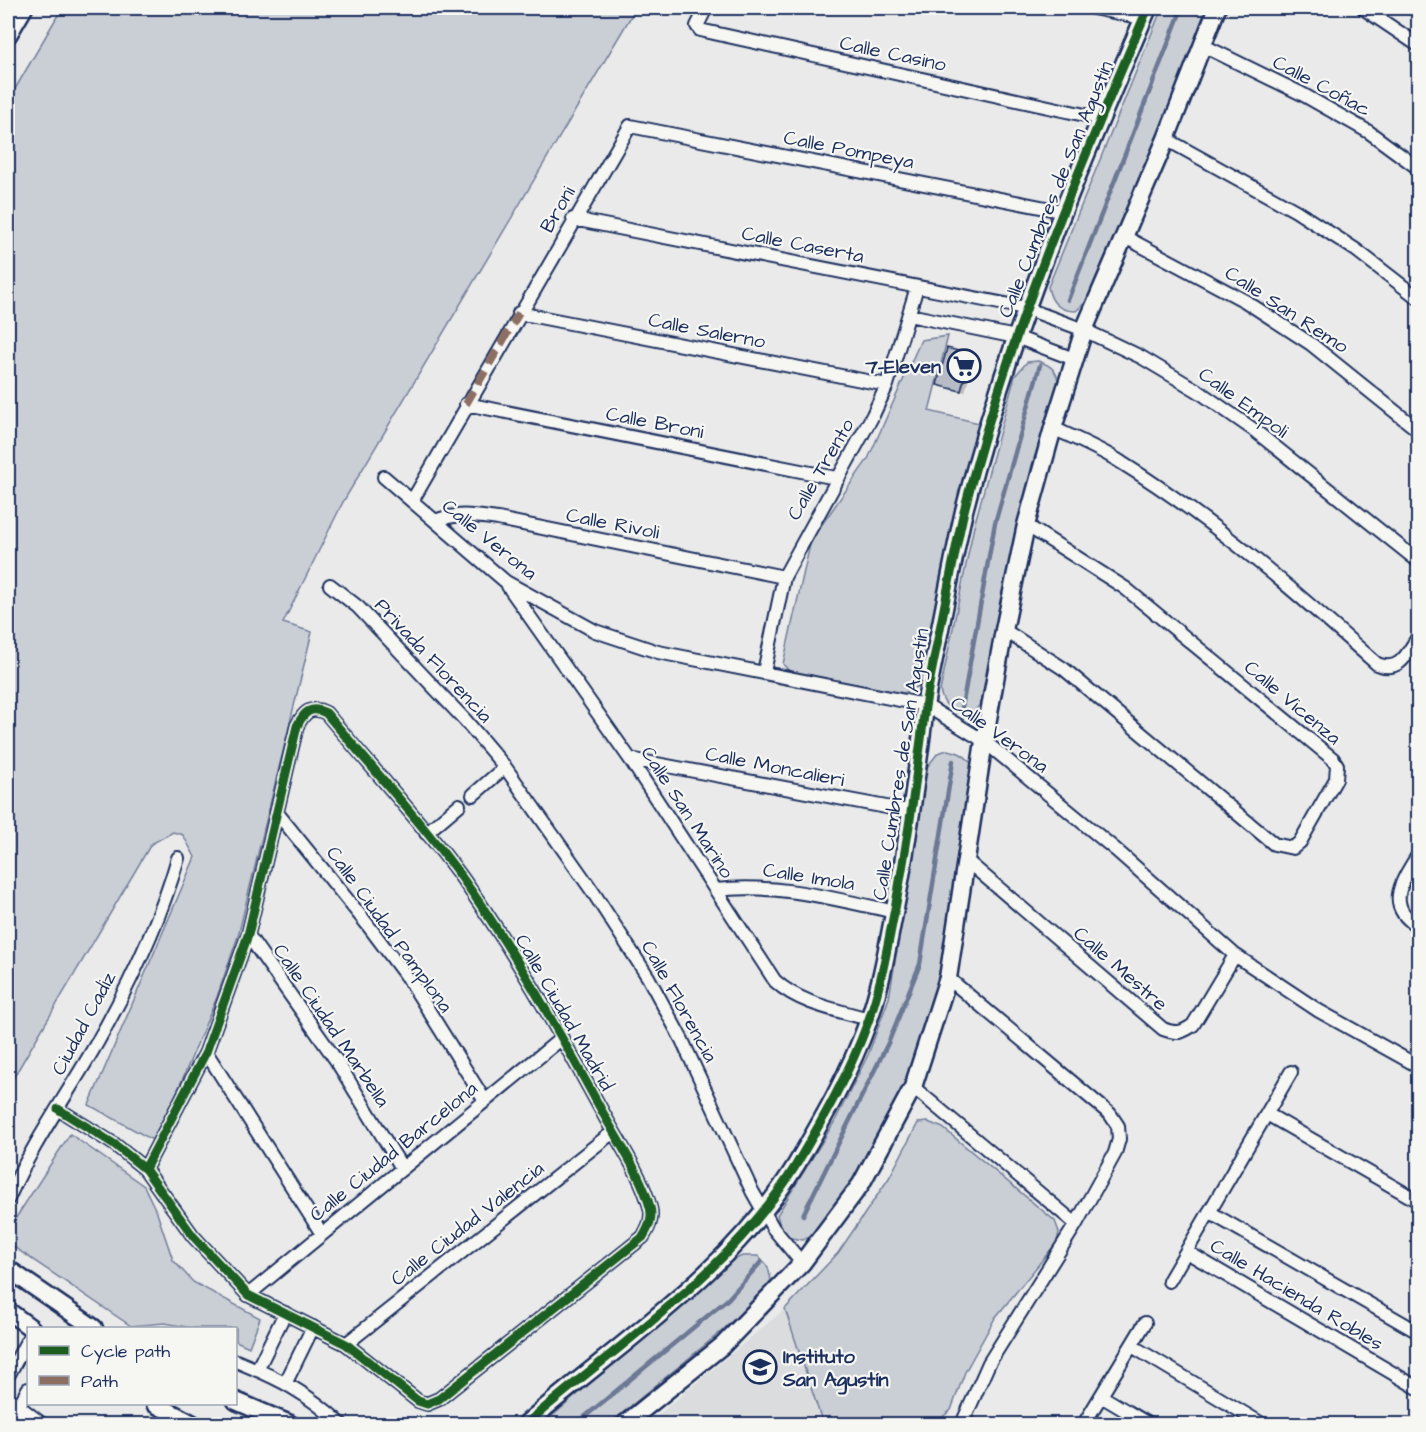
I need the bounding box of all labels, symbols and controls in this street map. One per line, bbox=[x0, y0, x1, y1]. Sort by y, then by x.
street label: Calle Casino bbox=[837, 29, 949, 79]
street label: Calle Coñac bbox=[1267, 48, 1376, 124]
street label: Calle Cumbres de San Agustín bbox=[991, 57, 1121, 322]
street label: Calle Pompeya bbox=[781, 124, 916, 177]
street label: Broni bbox=[533, 181, 582, 238]
street label: Calle Caserta bbox=[739, 219, 866, 271]
street label: Calle San Remo bbox=[1219, 259, 1354, 360]
street label: Calle Salerno bbox=[646, 306, 768, 356]
supermarket icon: 7-Eleven bbox=[946, 348, 982, 384]
place label: 7-Eleven bbox=[864, 353, 941, 381]
street label: Calle Empoli bbox=[1193, 361, 1294, 445]
street label: Calle Broni bbox=[604, 400, 706, 446]
street label: Calle Trento bbox=[780, 414, 861, 525]
street label: Calle Verona bbox=[436, 493, 543, 587]
street label: Calle Rivoli bbox=[564, 501, 662, 547]
street label: Privada Florencia bbox=[368, 592, 499, 729]
street label: Calle Cumbres de San Agustín bbox=[866, 626, 937, 902]
street label: Calle Vicenza bbox=[1238, 654, 1347, 752]
street label: Calle Verona bbox=[945, 690, 1054, 780]
street label: Calle Moncalieri bbox=[703, 740, 847, 794]
street label: Calle San Marino bbox=[634, 741, 740, 884]
street label: Calle Ciudad Pamplona bbox=[319, 841, 459, 1019]
street label: Calle Imola bbox=[761, 856, 857, 898]
street label: Calle Mestre bbox=[1067, 920, 1174, 1018]
street label: Calle Ciudad Madrid bbox=[508, 929, 620, 1096]
street label: Calle Florencia bbox=[634, 935, 724, 1067]
street label: Calle Ciudad Marbella bbox=[266, 938, 396, 1113]
street label: Ciudad Cadiz bbox=[45, 967, 123, 1080]
street label: Calle Ciudad Barcelona bbox=[304, 1075, 484, 1228]
street label: Calle Ciudad Valencia bbox=[385, 1155, 550, 1293]
street label: Calle Hacienda Robles bbox=[1205, 1232, 1388, 1358]
legend bbox=[27, 1327, 237, 1405]
text: Cycle path bbox=[81, 1339, 170, 1365]
place label: Instituto San Agustín bbox=[782, 1343, 888, 1395]
school or university icon: Instituto San Agustín bbox=[742, 1349, 778, 1385]
text: Path bbox=[81, 1369, 118, 1394]

